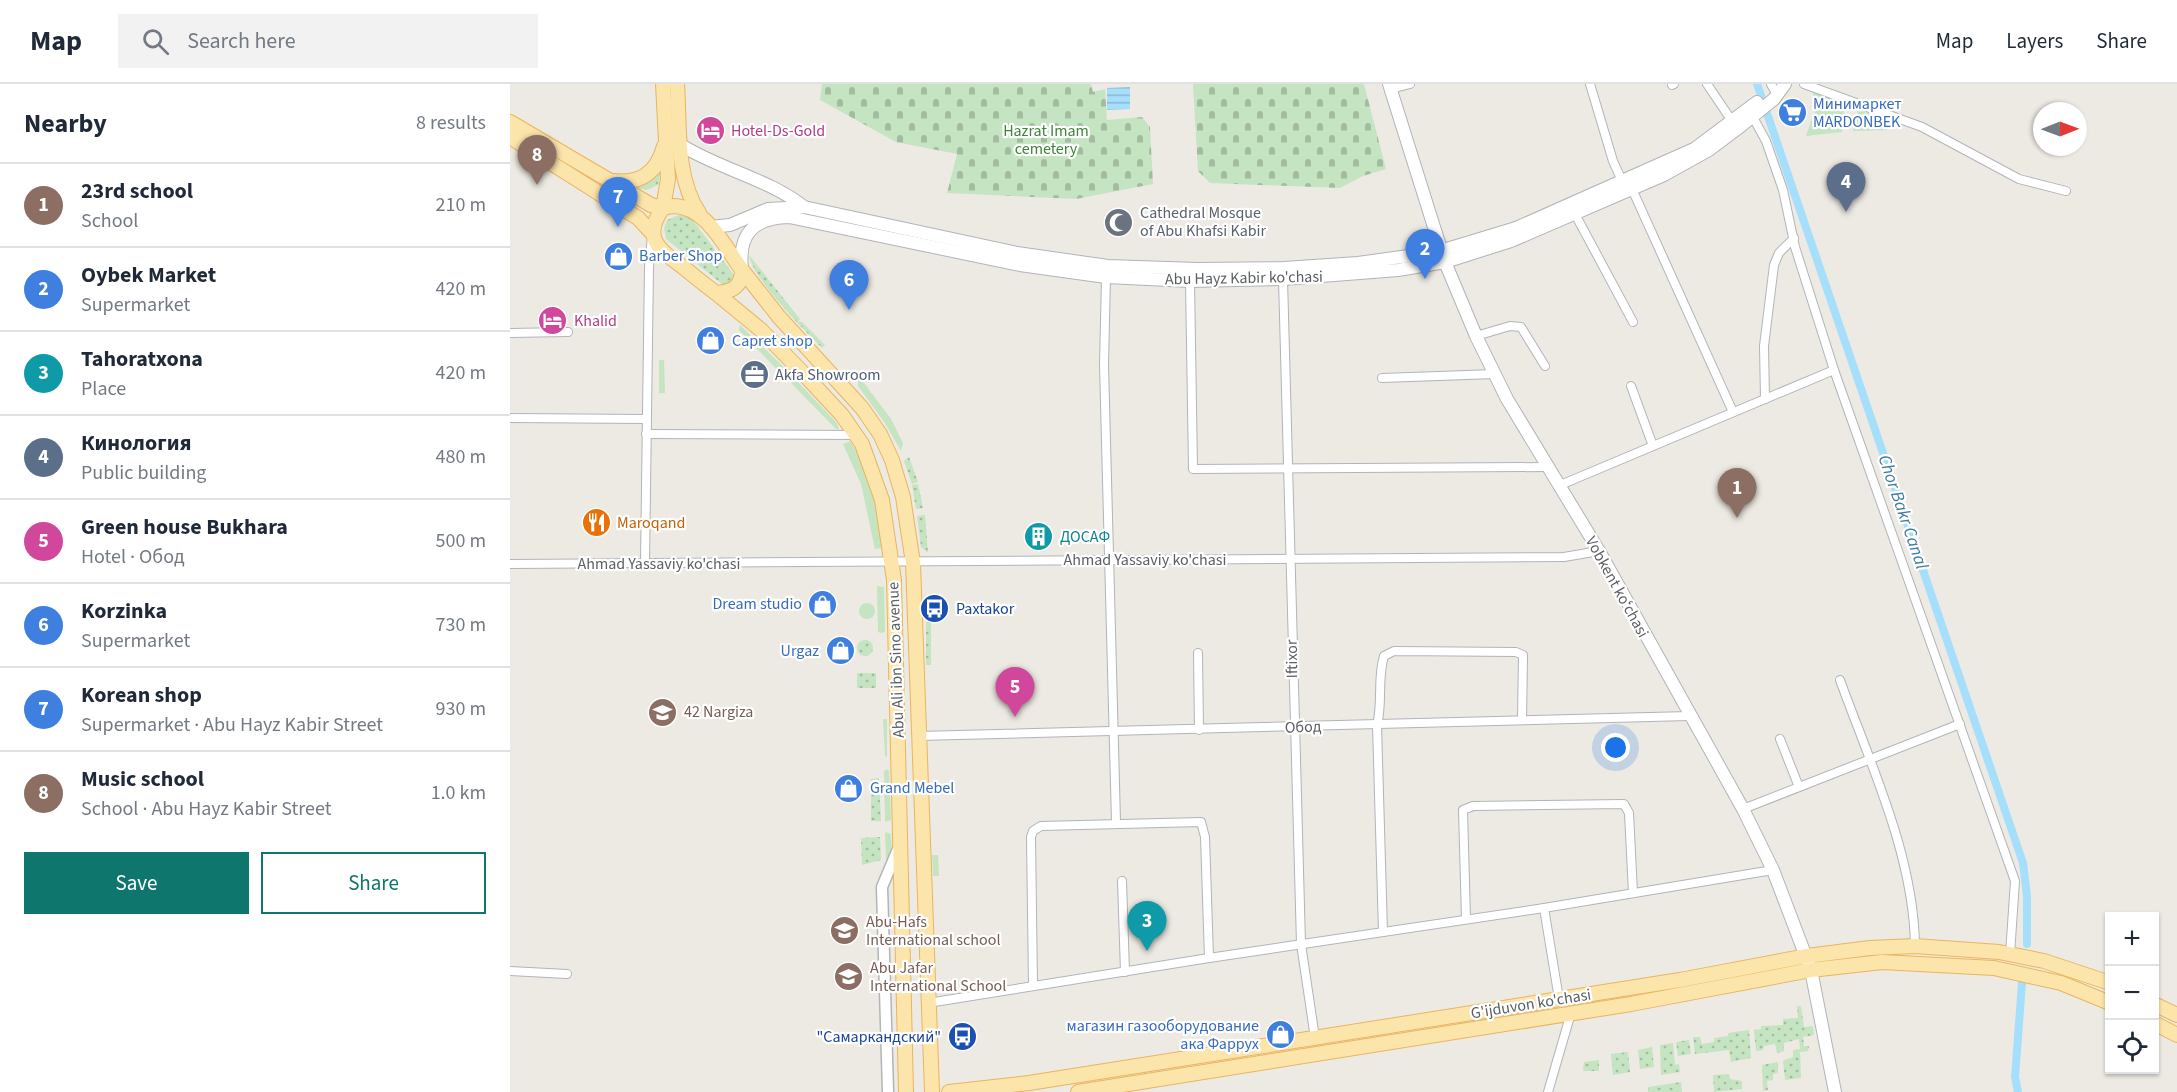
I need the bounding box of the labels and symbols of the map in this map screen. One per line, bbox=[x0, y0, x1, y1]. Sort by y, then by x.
place label: Минимаркет MARDONBEK bbox=[1813, 93, 1902, 133]
supermarket icon: Минимаркет MARDONBEK bbox=[1776, 97, 1808, 129]
north arrow bbox=[2033, 102, 2087, 156]
hotel icon: Hotel-Ds-Gold bbox=[694, 115, 726, 147]
place label: Hotel-Ds-Gold bbox=[731, 120, 825, 142]
park label: Hazrat Imam cemetery bbox=[1003, 120, 1089, 160]
pin: 8 bbox=[518, 135, 556, 185]
pin: 4 bbox=[1826, 162, 1866, 212]
pin: 7 bbox=[598, 178, 638, 227]
place label: Cathedral Mosque of Abu Khafsi Kabir bbox=[1140, 202, 1267, 242]
mosque icon: Cathedral Mosque of Abu Khafsi Kabir bbox=[1103, 206, 1135, 238]
pin: 2 bbox=[1406, 230, 1444, 279]
shop icon: Barber Shop bbox=[602, 240, 634, 272]
place label: Barber Shop bbox=[639, 245, 722, 267]
pin: 6 bbox=[830, 260, 868, 310]
street label: Abu Hayz Kabir ko'chasi bbox=[1165, 266, 1323, 290]
hotel icon: Khalid bbox=[537, 305, 569, 337]
place label: Khalid bbox=[574, 310, 617, 332]
shop icon: Capret shop bbox=[695, 325, 727, 357]
place label: Capret shop bbox=[732, 330, 813, 352]
office icon: Akfa Showroom bbox=[738, 359, 770, 391]
place label: Akfa Showroom bbox=[775, 364, 881, 386]
water label: Chor Bakr Canal bbox=[1872, 451, 1934, 573]
pin: 1 bbox=[1718, 468, 1756, 518]
restaurant icon: Maroqand bbox=[580, 507, 612, 539]
place label: Maroqand bbox=[617, 512, 685, 534]
building icon: ДОСАФ bbox=[1023, 521, 1055, 553]
place label: ДОСАФ bbox=[1060, 526, 1110, 548]
street label: Vobkent koʻchasi bbox=[1580, 532, 1654, 642]
street label: Ahmad Yassaviy ko'chasi bbox=[1063, 549, 1227, 571]
street label: Ahmad Yassaviy ko'chasi bbox=[577, 553, 741, 575]
street label: Abu Ali ibn Sino avenue bbox=[882, 582, 910, 738]
shop icon: Dream studio bbox=[807, 588, 839, 620]
place label: Dream studio bbox=[713, 593, 802, 615]
bus stop icon: Paxtakor bbox=[919, 593, 951, 625]
place label: Paxtakor bbox=[956, 598, 1015, 620]
shop icon: Urgaz bbox=[824, 635, 856, 667]
street label: Iftixor bbox=[1281, 639, 1303, 679]
place label: Urgaz bbox=[781, 640, 819, 662]
pin: 5 bbox=[996, 668, 1034, 717]
school or university icon: 42 Nargiza bbox=[647, 696, 679, 728]
place label: 42 Nargiza bbox=[684, 701, 753, 723]
street label: Обод bbox=[1284, 715, 1322, 739]
your location bbox=[1601, 733, 1630, 762]
shop icon: Grand Mebel bbox=[833, 772, 865, 804]
place label: Grand Mebel bbox=[870, 777, 954, 799]
pin: 3 bbox=[1128, 902, 1166, 951]
place label: Abu-Hafs International school bbox=[866, 911, 1000, 951]
school or university icon: Abu-Hafs International school bbox=[829, 915, 861, 947]
place label: Abu Jafar International School bbox=[870, 957, 1006, 997]
school or university icon: Abu Jafar International School bbox=[833, 961, 865, 993]
street label: G'ijduvon ko'chasi bbox=[1469, 984, 1593, 1024]
place label: магазин газооборудование ака Фаррух bbox=[1067, 1015, 1259, 1055]
shop icon: магазин газооборудование ака Фаррух bbox=[1264, 1019, 1296, 1051]
bus stop icon: "Самаркандский" bbox=[946, 1021, 978, 1053]
place label: "Самаркандский" bbox=[816, 1026, 941, 1048]

